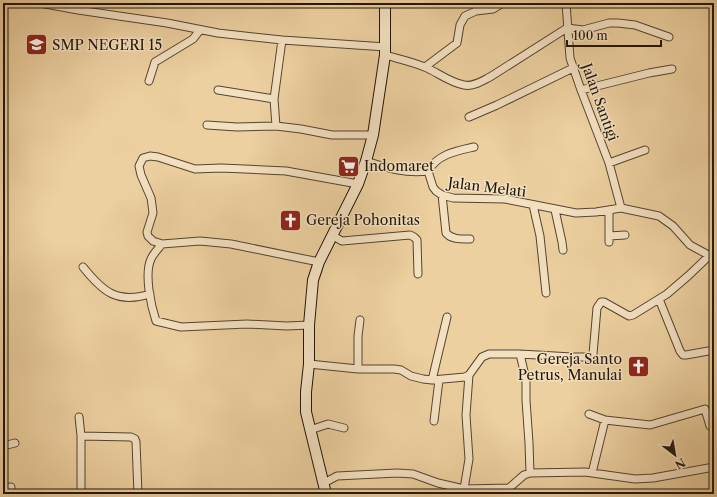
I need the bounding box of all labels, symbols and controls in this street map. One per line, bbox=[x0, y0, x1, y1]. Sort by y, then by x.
scale bar bbox=[567, 22, 661, 48]
text: 100 m bbox=[573, 28, 608, 43]
school or university icon: SMP NEGERI 15 bbox=[23, 32, 49, 58]
place label: SMP NEGERI 15 bbox=[52, 36, 162, 54]
street label: Jalan Santigi bbox=[577, 59, 622, 143]
supermarket icon: Indomaret bbox=[335, 153, 361, 179]
place label: Indomaret bbox=[364, 157, 434, 175]
street label: Jalan Melati bbox=[445, 173, 527, 201]
church icon: Gereja Pohonitas bbox=[278, 207, 304, 233]
place label: Gereja Pohonitas bbox=[306, 211, 420, 229]
place label: Gereja Santo Petrus, Manulai bbox=[518, 350, 622, 384]
church icon: Gereja Santo Petrus, Manulai bbox=[625, 354, 651, 380]
north arrow bbox=[655, 435, 695, 475]
text: N bbox=[672, 455, 688, 472]

